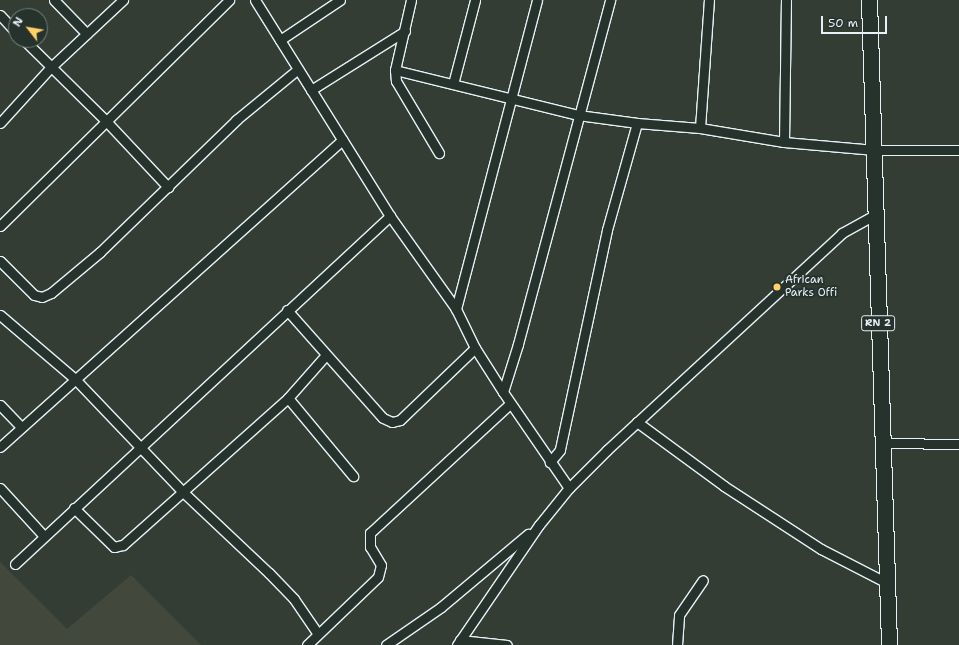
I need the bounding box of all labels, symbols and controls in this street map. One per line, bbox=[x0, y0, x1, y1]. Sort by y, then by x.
north arrow bbox=[8, 8, 48, 48]
scale bar bbox=[823, 8, 889, 34]
text: N bbox=[9, 14, 27, 30]
text: 50 m bbox=[828, 15, 858, 31]
place label: African Parks Offi bbox=[785, 274, 837, 300]
marker: African Parks Offi bbox=[772, 282, 782, 292]
road number: RN 2 bbox=[861, 315, 895, 331]

